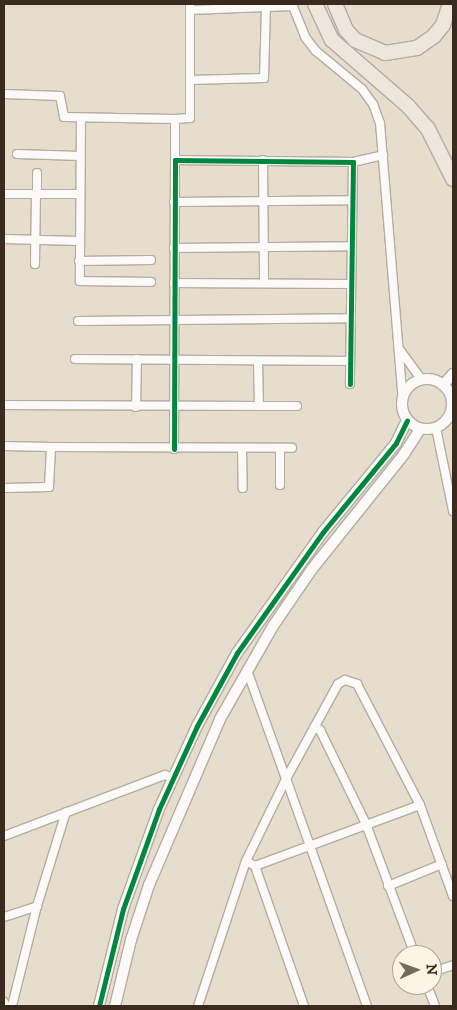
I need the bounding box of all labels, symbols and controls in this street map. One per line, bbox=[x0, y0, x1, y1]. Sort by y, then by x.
north arrow bbox=[392, 945, 442, 995]
text: N bbox=[422, 963, 440, 976]

